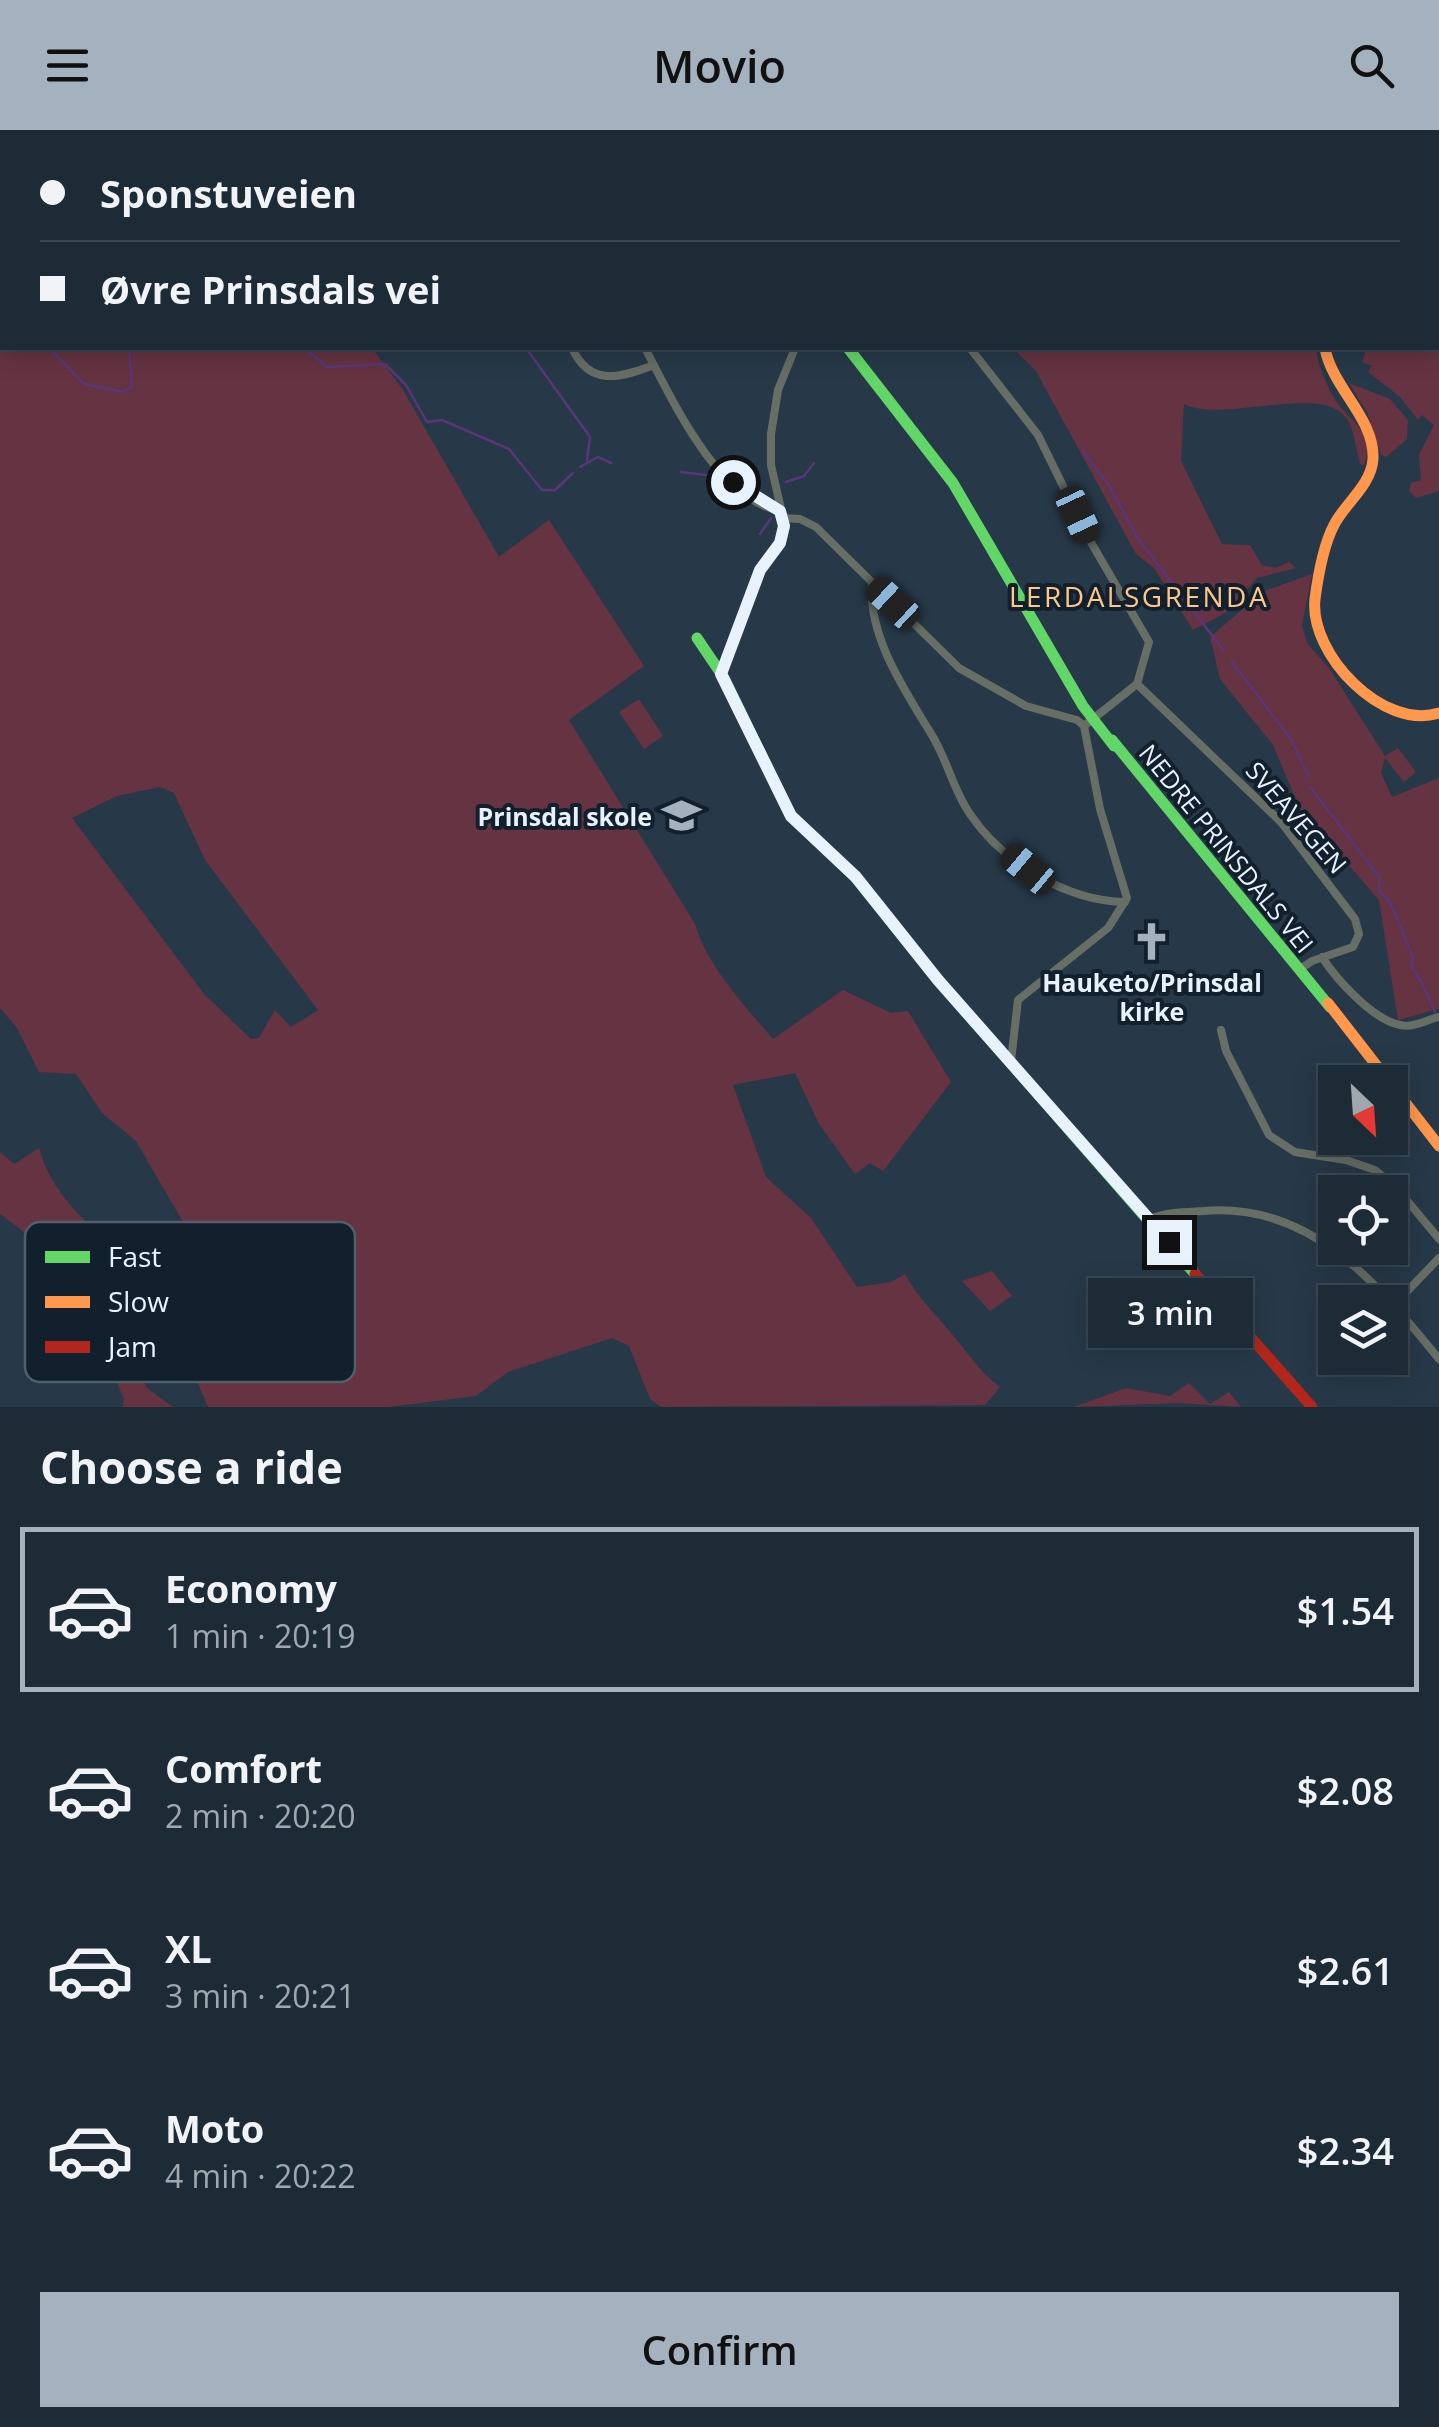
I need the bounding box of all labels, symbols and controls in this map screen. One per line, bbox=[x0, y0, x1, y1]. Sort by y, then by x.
text: Movio bbox=[653, 35, 786, 96]
icon: menu bbox=[40, 38, 95, 93]
icon: search bbox=[1344, 38, 1399, 93]
text: Sponstuveien bbox=[100, 167, 357, 219]
text: Øvre Prinsdals vei bbox=[100, 263, 441, 315]
route start bbox=[711, 460, 756, 505]
car bbox=[1052, 481, 1104, 549]
car bbox=[861, 572, 925, 634]
district label: LERDALSGRENDA bbox=[1009, 577, 1269, 615]
street label: NEDRE PRINSDALS VEI bbox=[1132, 736, 1322, 960]
street label: SVEAVEGEN bbox=[1239, 754, 1355, 880]
school or university icon: Prinsdal skole bbox=[661, 795, 703, 837]
place label: Prinsdal skole bbox=[478, 799, 652, 833]
car bbox=[995, 838, 1061, 900]
church icon: Hauketo/Prinsdal kirke bbox=[1131, 920, 1173, 962]
place label: Hauketo/Prinsdal kirke bbox=[1042, 965, 1262, 1028]
north arrow bbox=[1318, 1065, 1408, 1155]
map controls bbox=[1318, 1065, 1408, 1375]
button: locate bbox=[1318, 1175, 1408, 1265]
route end bbox=[1147, 1220, 1192, 1265]
legend bbox=[25, 1222, 355, 1382]
text: Fast bbox=[108, 1237, 161, 1275]
callout: 3 min bbox=[1086, 1277, 1252, 1347]
text: Slow bbox=[108, 1282, 169, 1320]
button: layers bbox=[1318, 1285, 1408, 1375]
text: 3 min bbox=[1127, 1291, 1214, 1334]
text: Jam bbox=[105, 1327, 157, 1365]
text: Choose a ride bbox=[40, 1436, 343, 1497]
text: Economy bbox=[165, 1562, 337, 1614]
icon: car bbox=[45, 1565, 135, 1655]
text: $1.54 bbox=[1297, 1584, 1394, 1636]
text: 1 min · 20:19 bbox=[165, 1614, 356, 1657]
text: Comfort bbox=[165, 1742, 322, 1794]
icon: car bbox=[45, 1745, 135, 1835]
text: $2.08 bbox=[1297, 1764, 1394, 1816]
text: 2 min · 20:20 bbox=[165, 1794, 356, 1837]
text: XL bbox=[165, 1922, 212, 1974]
icon: car bbox=[45, 1925, 135, 2015]
text: $2.61 bbox=[1297, 1944, 1394, 1996]
text: 3 min · 20:21 bbox=[165, 1974, 356, 2017]
text: Moto bbox=[165, 2102, 264, 2154]
icon: car bbox=[45, 2105, 135, 2195]
text: $2.34 bbox=[1297, 2124, 1394, 2176]
text: 4 min · 20:22 bbox=[165, 2154, 356, 2197]
button: Confirm bbox=[40, 2292, 1399, 2407]

